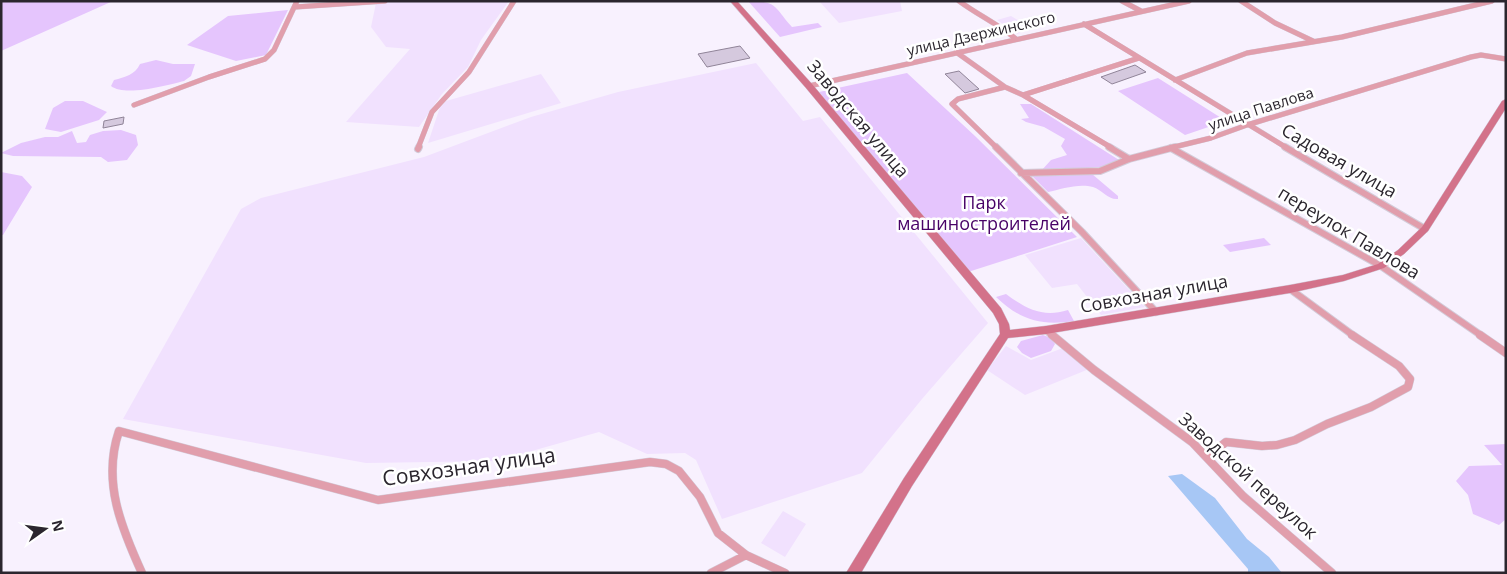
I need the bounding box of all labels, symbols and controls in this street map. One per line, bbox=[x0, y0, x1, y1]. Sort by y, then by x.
street label: улица Дзержинского bbox=[905, 6, 1057, 60]
street label: Заводская улица bbox=[802, 54, 915, 182]
street label: улица Павлова bbox=[1205, 82, 1316, 135]
street label: Садовая улица bbox=[1277, 117, 1402, 203]
street label: переулок Павлова bbox=[1274, 180, 1425, 284]
park label: Парк машиностроителей bbox=[897, 190, 1071, 235]
street label: Совхозная улица bbox=[1078, 268, 1230, 318]
street label: Заводской переулок bbox=[1174, 407, 1324, 544]
street label: Совхозная улица bbox=[381, 440, 557, 492]
north arrow bbox=[20, 504, 70, 554]
text: N bbox=[48, 518, 69, 534]

